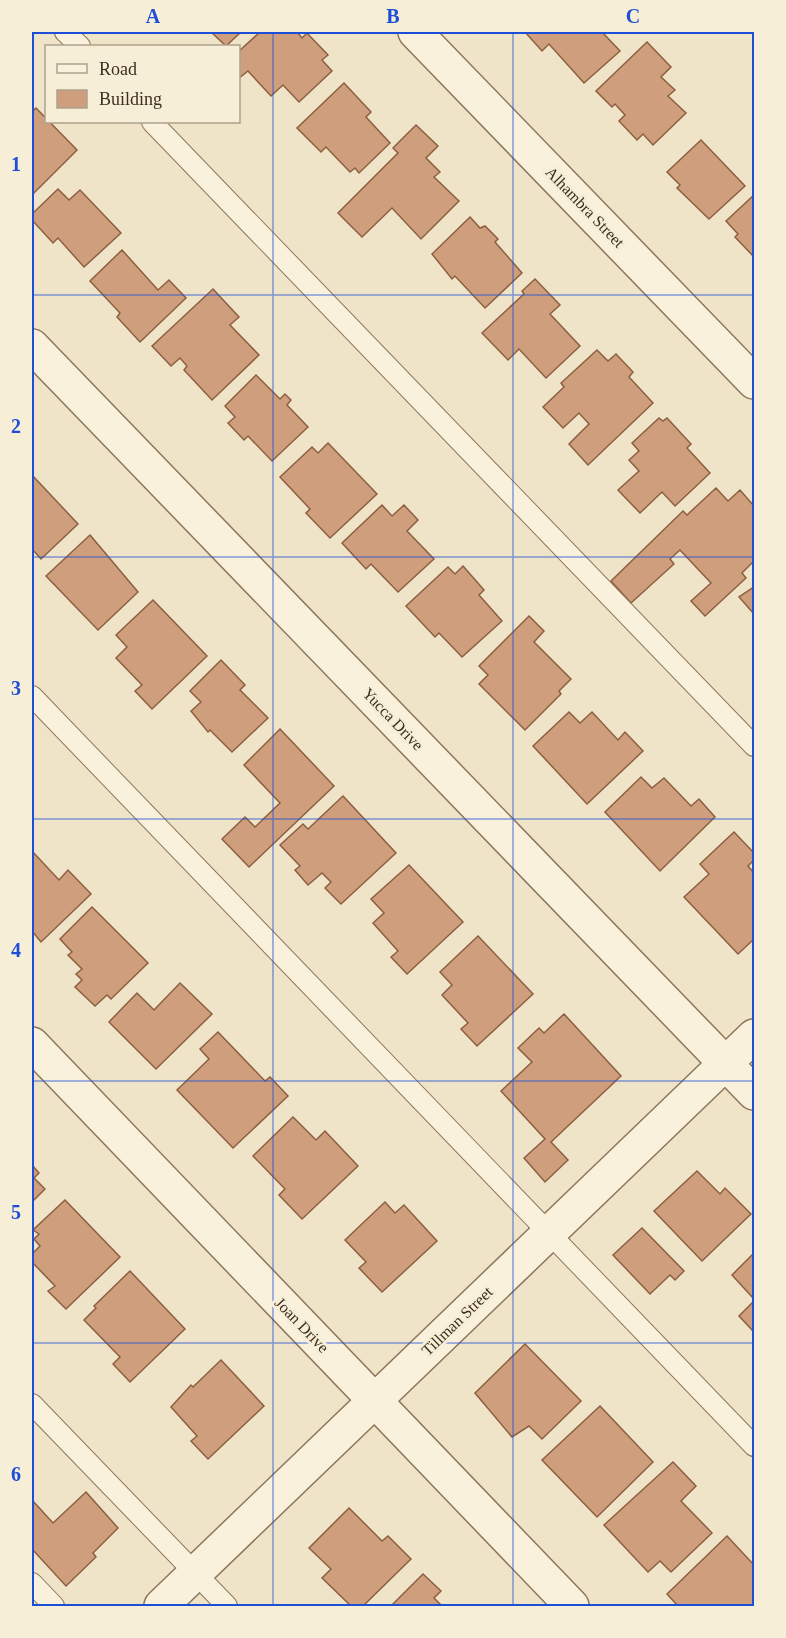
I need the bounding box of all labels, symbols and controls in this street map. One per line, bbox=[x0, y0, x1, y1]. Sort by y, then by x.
text: A bbox=[146, 5, 161, 27]
text: B bbox=[386, 5, 400, 27]
text: C bbox=[626, 5, 640, 27]
legend bbox=[45, 45, 240, 123]
text: Road bbox=[99, 59, 137, 79]
text: Building bbox=[99, 89, 162, 109]
text: 1 bbox=[11, 153, 21, 175]
street label: Alhambra Street bbox=[542, 163, 628, 251]
text: 2 bbox=[11, 415, 21, 437]
text: 3 bbox=[11, 677, 21, 699]
street label: Yucca Drive bbox=[359, 684, 427, 754]
text: 4 bbox=[11, 939, 21, 961]
text: 5 bbox=[11, 1201, 21, 1223]
street label: Tillman Street bbox=[418, 1283, 496, 1359]
street label: Joan Drive bbox=[272, 1294, 332, 1356]
text: 6 bbox=[11, 1463, 21, 1485]

